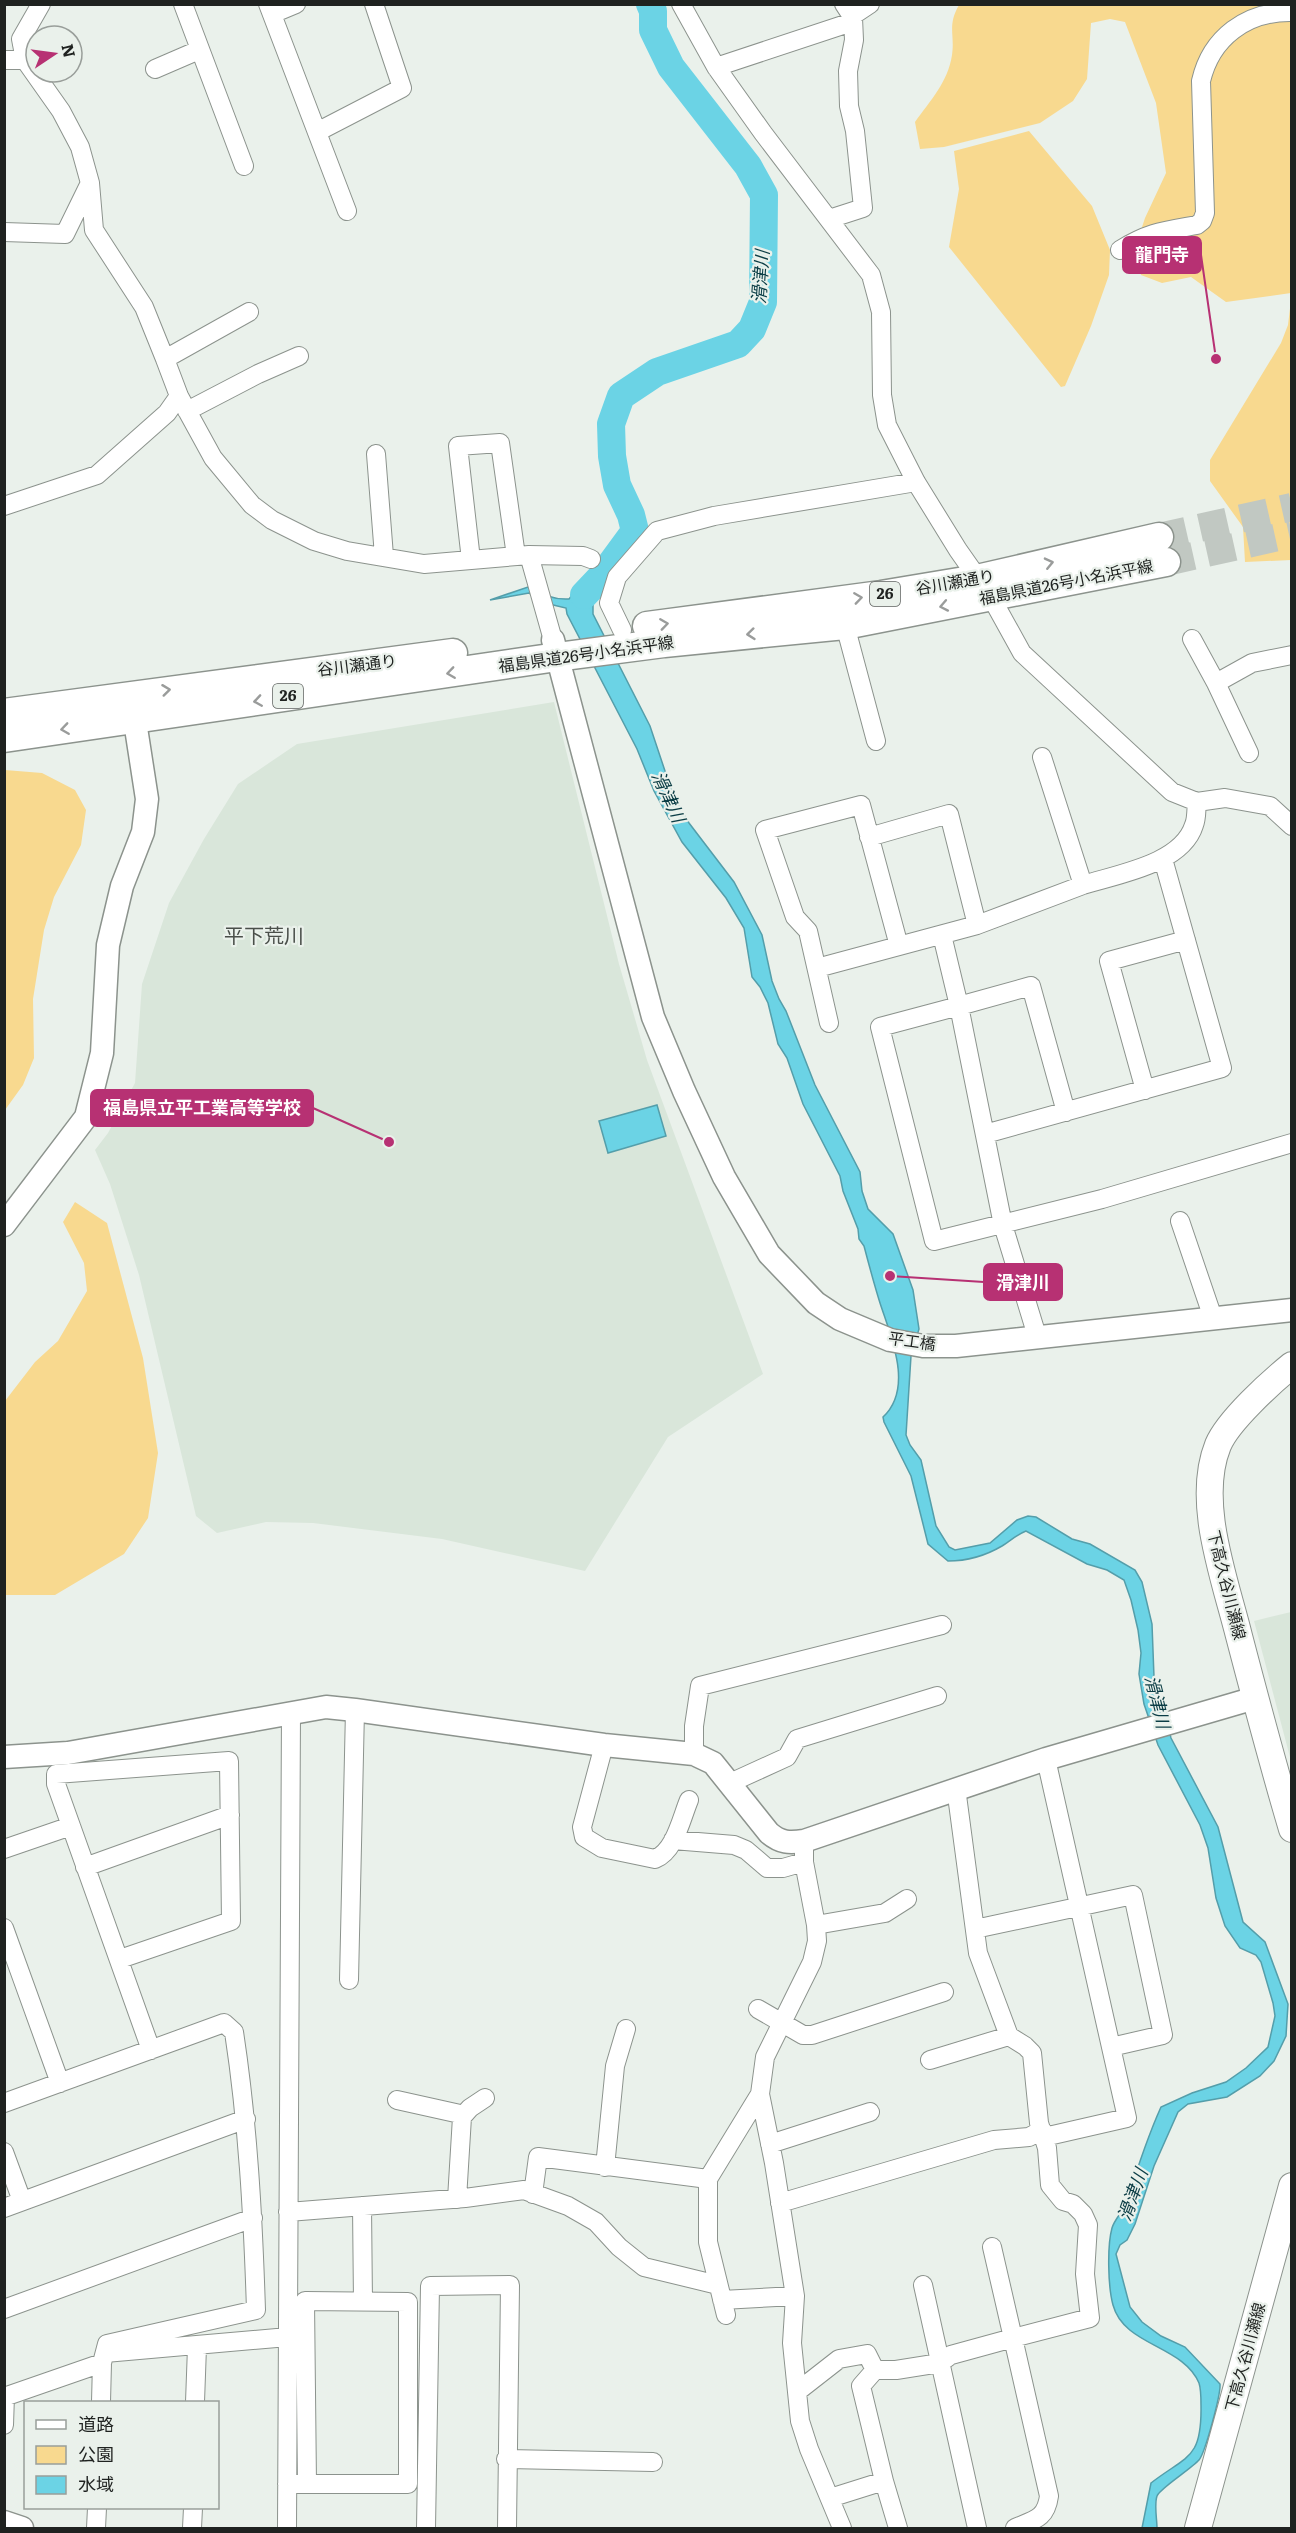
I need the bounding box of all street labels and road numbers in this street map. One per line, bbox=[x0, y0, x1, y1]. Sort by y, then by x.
street label: 福島県道26号小名浜平線 bbox=[977, 552, 1155, 610]
street label: 谷川瀬通り bbox=[913, 562, 996, 600]
road number: 26 bbox=[870, 582, 900, 606]
street label: 福島県道26号小名浜平線 bbox=[497, 629, 675, 677]
street label: 谷川瀬通り bbox=[316, 647, 398, 681]
road number: 26 bbox=[273, 684, 303, 708]
street label: 平工橋 bbox=[887, 1325, 938, 1355]
street label: 下高久谷川瀬線 bbox=[1203, 1528, 1253, 1642]
street label: 下高久谷川瀬線 bbox=[1218, 2300, 1270, 2414]

